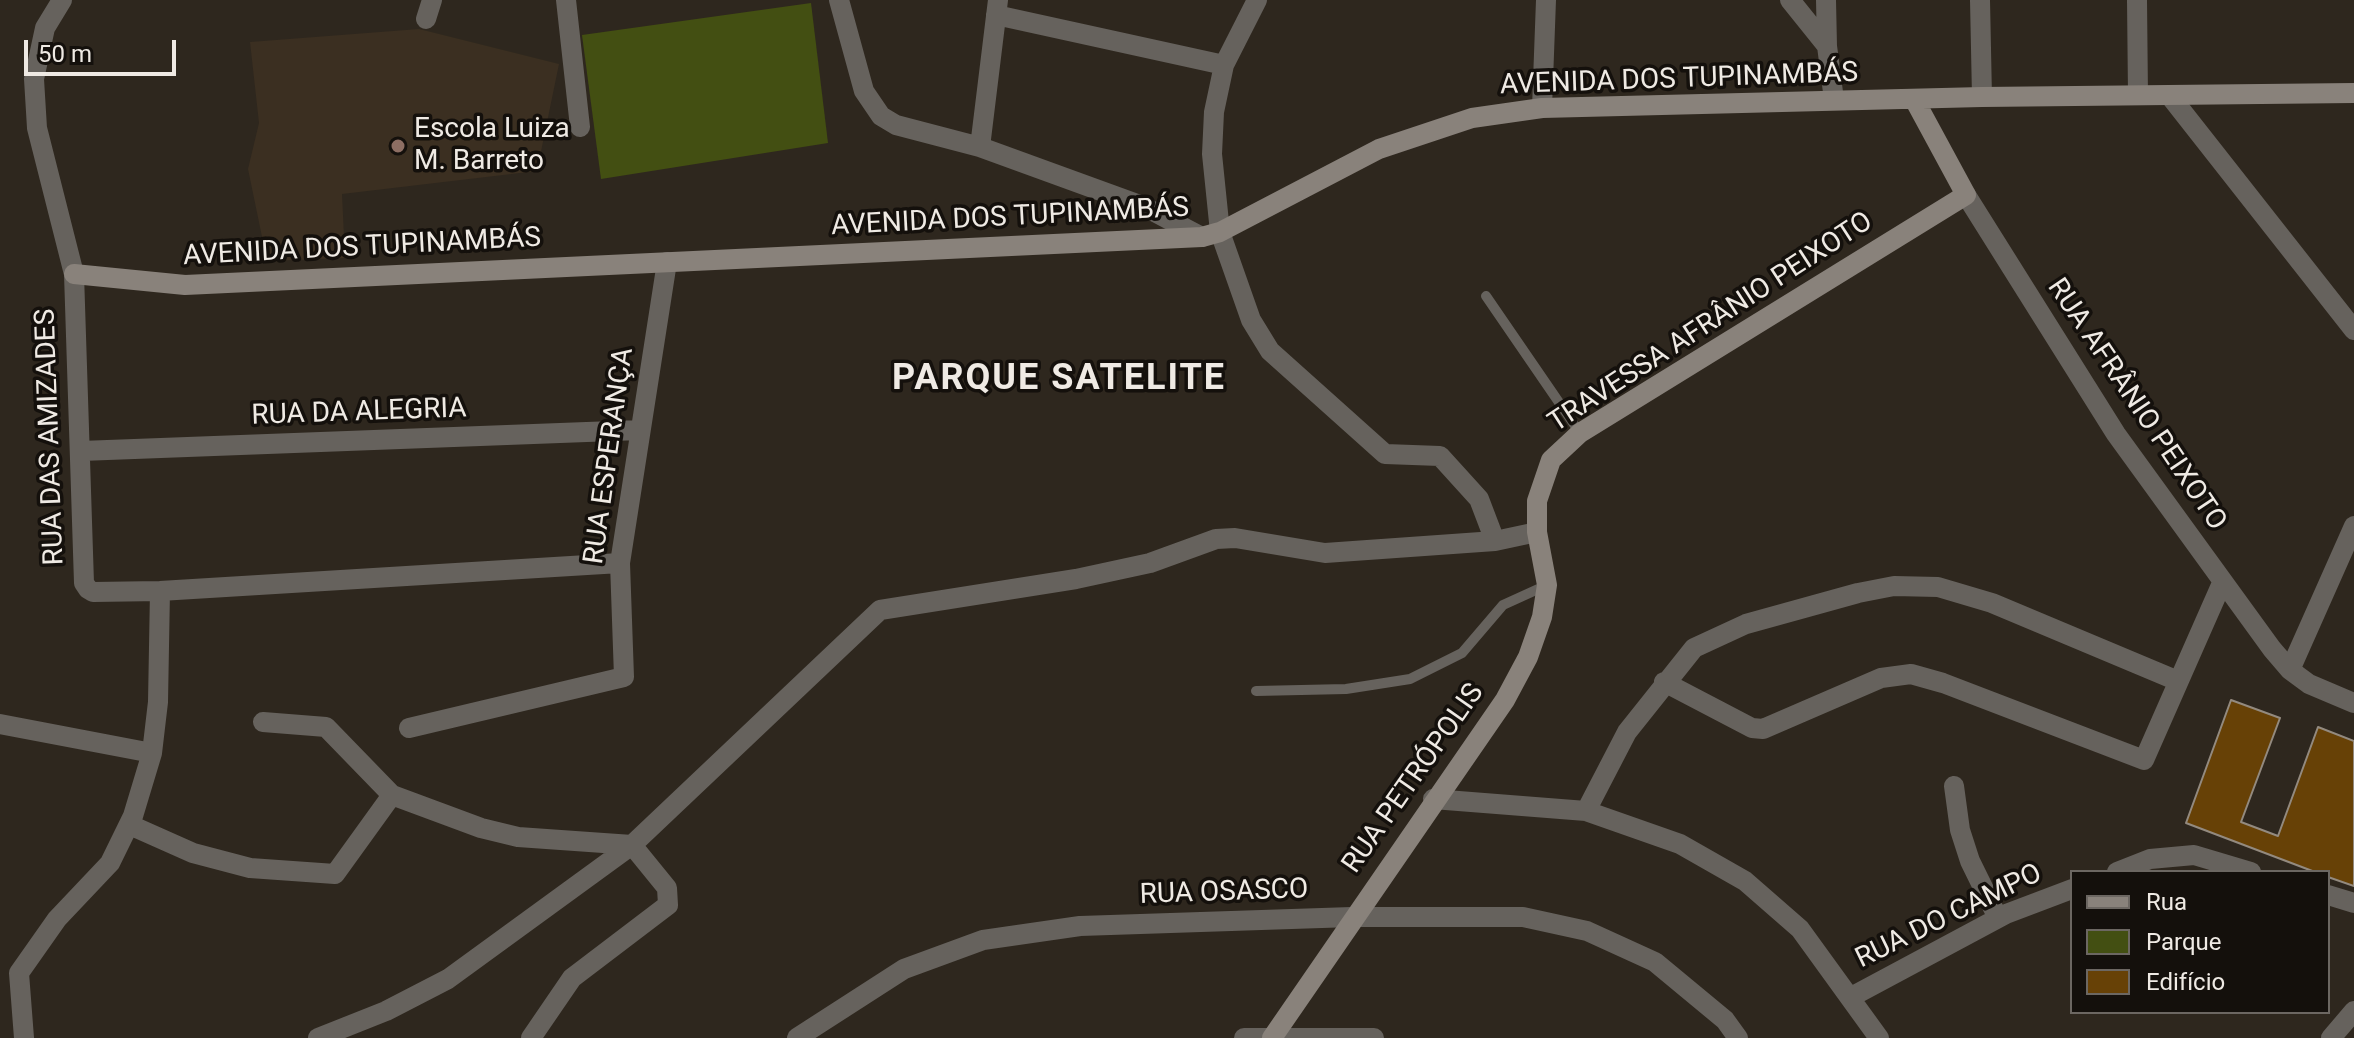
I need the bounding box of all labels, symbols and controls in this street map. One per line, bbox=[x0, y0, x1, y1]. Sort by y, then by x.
scale bar bbox=[28, 24, 180, 74]
text: 50 m bbox=[38, 40, 92, 68]
street label: AVENIDA DOS TUPINAMBÁS bbox=[1499, 57, 1859, 103]
place label: Escola Luiza M. Barreto bbox=[414, 113, 570, 179]
marker: Escola Luiza M. Barreto bbox=[389, 137, 407, 155]
street label: AVENIDA DOS TUPINAMBÁS bbox=[830, 192, 1190, 244]
street label: TRAVESSA AFRÂNIO PEIXOTO bbox=[1543, 206, 1879, 440]
street label: AVENIDA DOS TUPINAMBÁS bbox=[182, 222, 542, 274]
street label: RUA AFRÂNIO PEIXOTO bbox=[2039, 273, 2233, 537]
street label: RUA DAS AMIZADES bbox=[30, 308, 72, 566]
street label: RUA ESPERANÇA bbox=[578, 346, 642, 566]
district label: PARQUE SATELITE bbox=[892, 358, 1226, 402]
street label: RUA DA ALEGRIA bbox=[251, 392, 467, 434]
street label: RUA PETRÓPOLIS bbox=[1336, 678, 1492, 880]
street label: RUA DO CAMPO bbox=[1851, 857, 2047, 977]
legend bbox=[2070, 870, 2330, 1014]
street label: RUA OSASCO bbox=[1139, 873, 1309, 913]
text: Rua bbox=[2146, 888, 2187, 916]
text: Parque bbox=[2146, 928, 2222, 956]
text: Edifício bbox=[2146, 968, 2225, 996]

